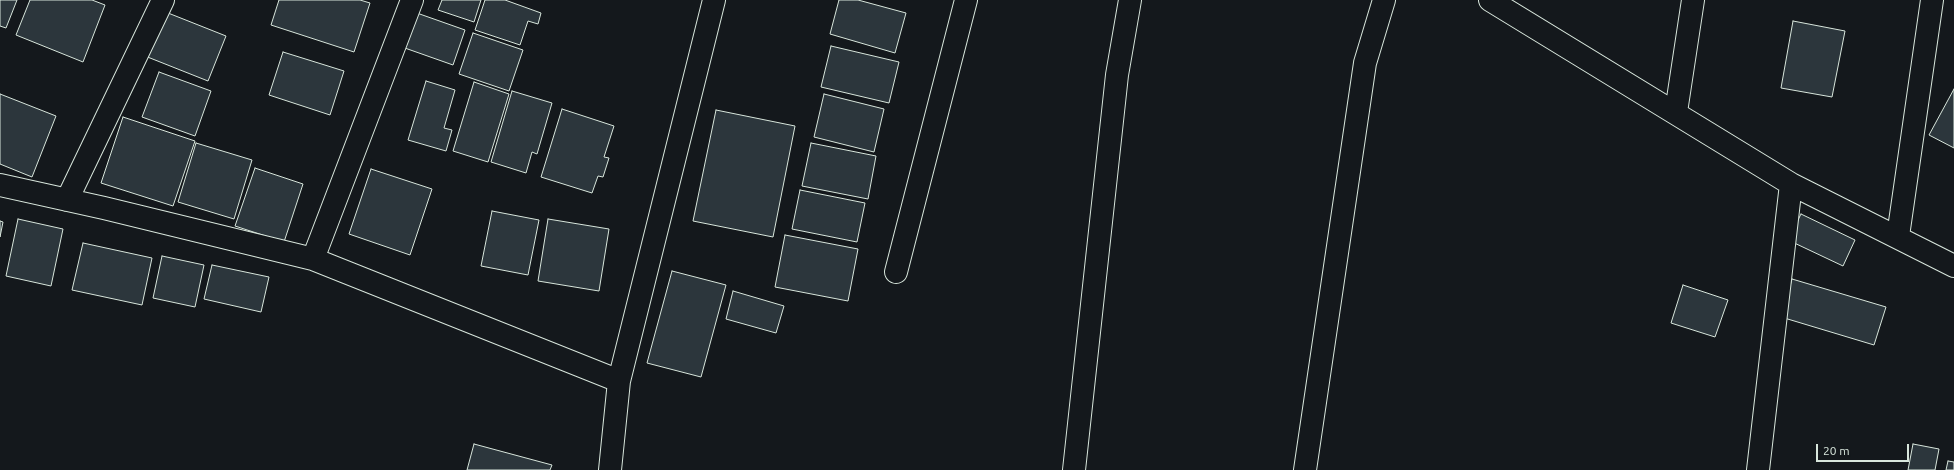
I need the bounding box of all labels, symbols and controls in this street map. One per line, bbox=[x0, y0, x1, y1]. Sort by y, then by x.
scale bar bbox=[1818, 436, 1911, 462]
text: 20 m bbox=[1823, 444, 1850, 457]

